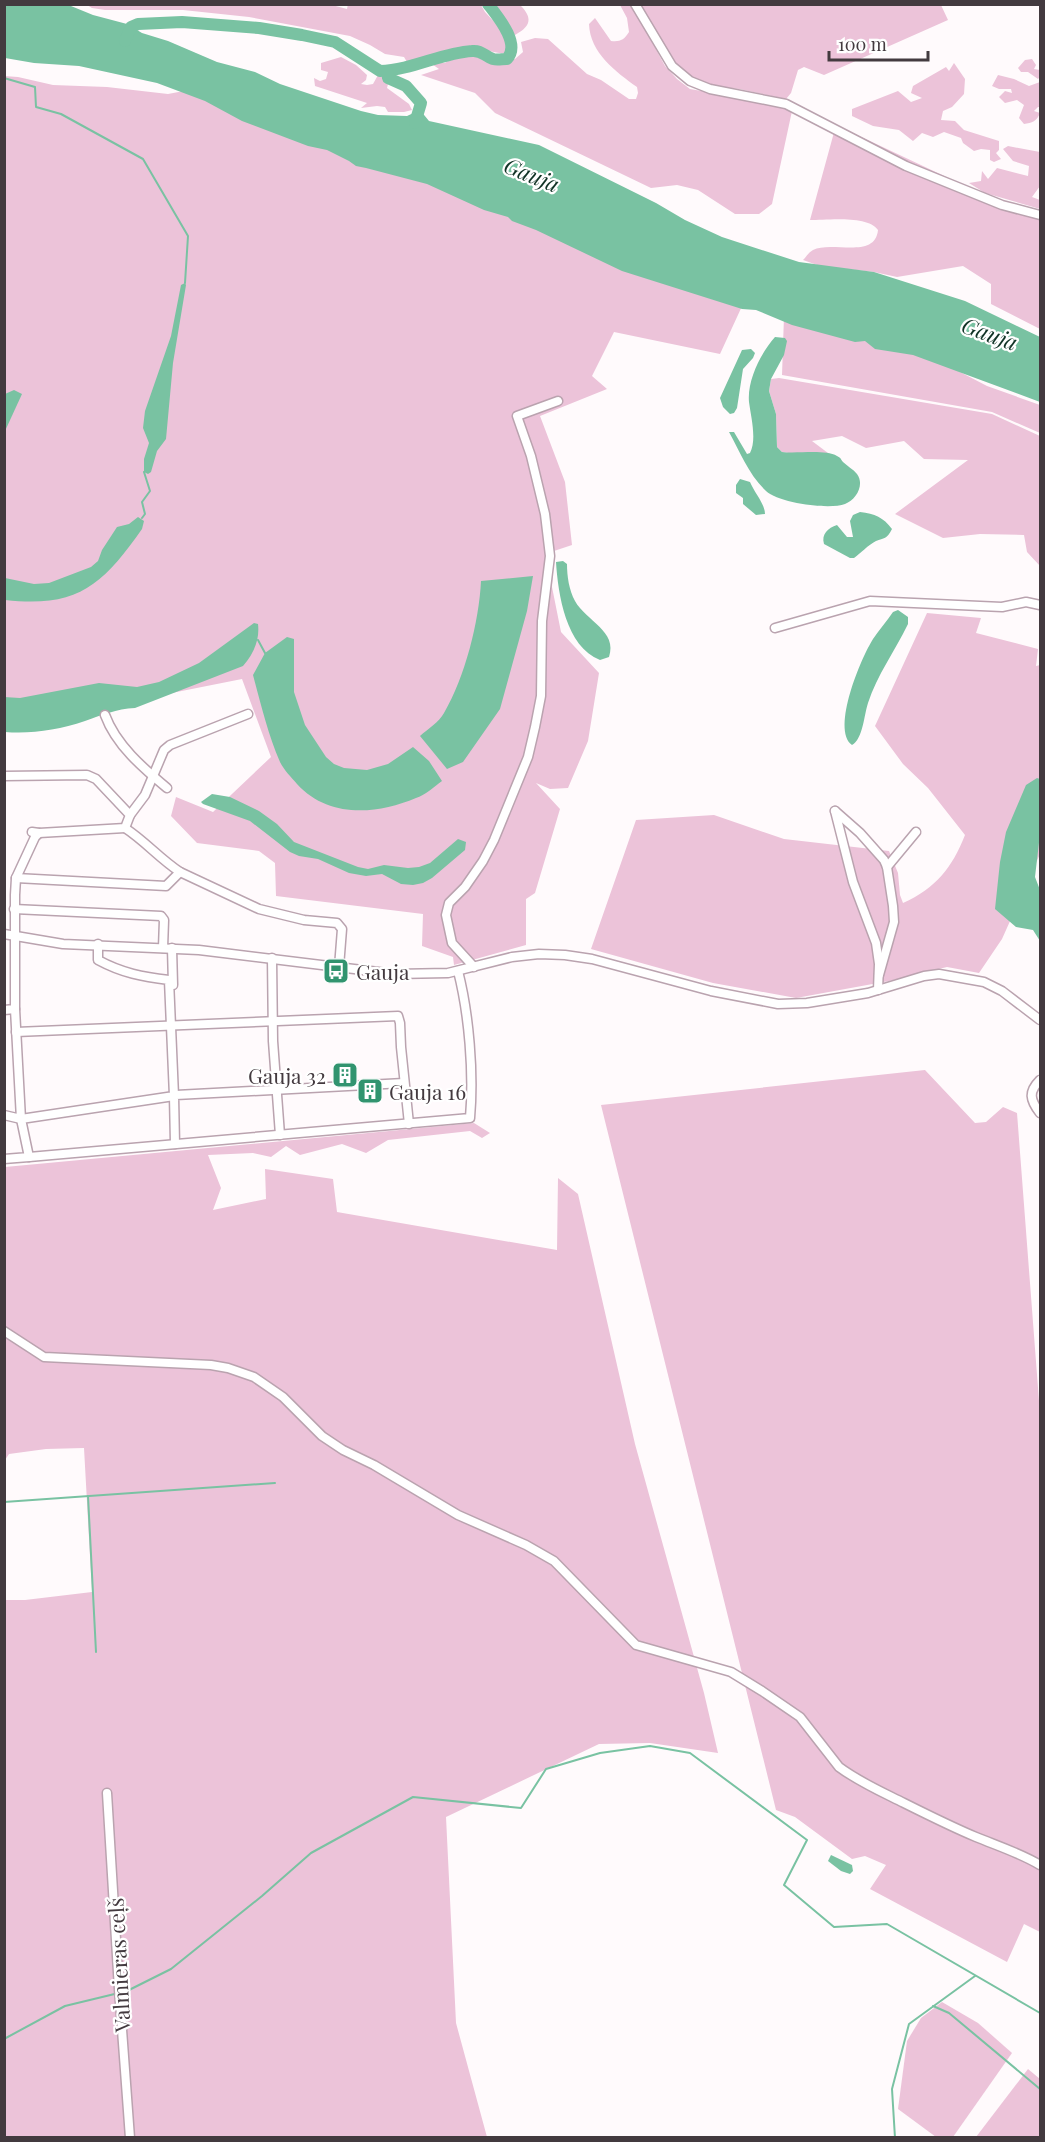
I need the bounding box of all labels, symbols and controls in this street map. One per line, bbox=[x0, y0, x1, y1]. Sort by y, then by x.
scale bar bbox=[829, 24, 928, 62]
text: 100 m bbox=[838, 32, 887, 56]
water label: Gauja bbox=[500, 149, 564, 199]
water label: Gauja bbox=[958, 309, 1022, 357]
bus stop icon: Gauja bbox=[321, 956, 351, 986]
place label: Gauja bbox=[356, 957, 410, 985]
building icon: Gauja 32 bbox=[330, 1060, 360, 1090]
place label: Gauja 32 bbox=[248, 1061, 326, 1089]
building icon: Gauja 16 bbox=[355, 1076, 385, 1106]
place label: Gauja 16 bbox=[389, 1077, 466, 1105]
street label: Valmieras ceļš bbox=[101, 1897, 137, 2034]

